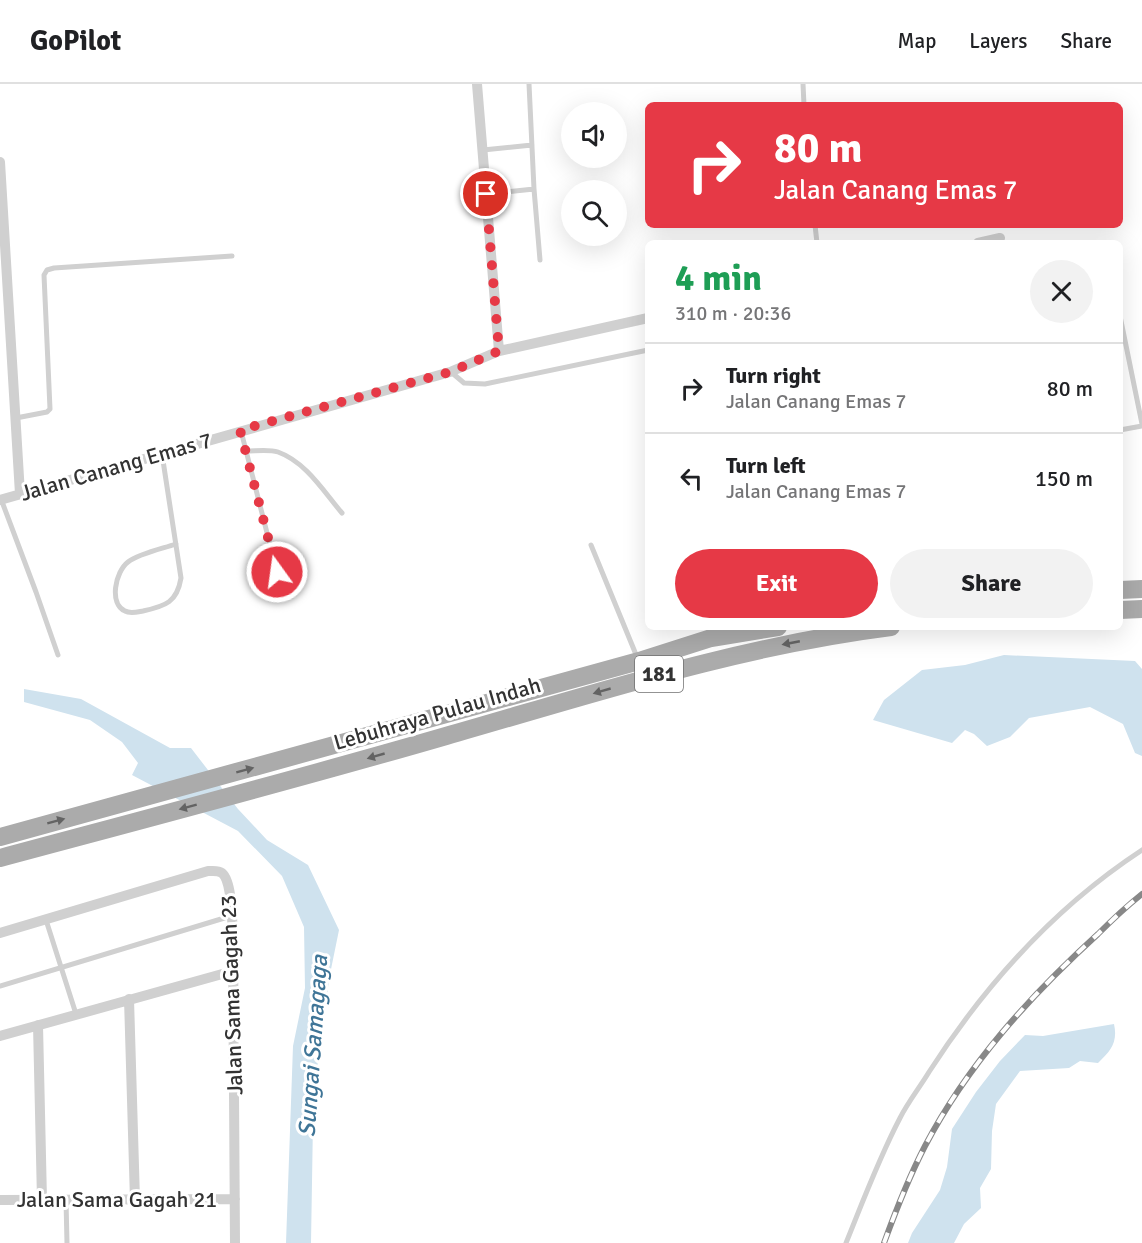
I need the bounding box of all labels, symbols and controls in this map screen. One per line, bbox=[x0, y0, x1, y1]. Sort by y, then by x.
text: GoPilot bbox=[30, 24, 121, 58]
text: Map bbox=[898, 28, 936, 54]
text: Layers bbox=[969, 28, 1027, 54]
text: Share bbox=[1060, 28, 1112, 54]
map controls bbox=[561, 102, 627, 246]
button: sound bbox=[561, 102, 627, 168]
text: 80 m bbox=[774, 123, 863, 174]
icon: right bbox=[675, 126, 753, 204]
pin bbox=[460, 168, 511, 219]
text: Jalan Canang Emas 7 bbox=[774, 174, 1017, 207]
icon: arrive bbox=[469, 177, 502, 210]
button: search bbox=[561, 180, 627, 246]
text: 4 min bbox=[675, 256, 762, 301]
button: close bbox=[1030, 260, 1093, 323]
text: 310 m · 20:36 bbox=[675, 301, 791, 326]
text: Turn right bbox=[726, 362, 821, 389]
icon: right bbox=[675, 372, 708, 405]
text: 80 m bbox=[1047, 375, 1093, 402]
text: Jalan Canang Emas 7 bbox=[726, 389, 906, 414]
street label: Jalan Canang Emas 7 bbox=[17, 426, 215, 507]
text: Turn left bbox=[726, 452, 806, 479]
icon: left bbox=[675, 462, 708, 495]
text: 150 m bbox=[1035, 465, 1093, 492]
text: Jalan Canang Emas 7 bbox=[726, 479, 906, 504]
position arrow bbox=[245, 540, 309, 604]
button: Exit bbox=[675, 549, 878, 618]
button: Share bbox=[890, 549, 1093, 618]
one-way arrow bbox=[782, 639, 801, 648]
road number: 181 bbox=[635, 656, 683, 692]
street label: Lebuhraya Pulau Indah bbox=[330, 671, 544, 756]
one-way arrow bbox=[593, 687, 611, 696]
one-way arrow bbox=[367, 752, 385, 761]
one-way arrow bbox=[236, 765, 254, 774]
one-way arrow bbox=[179, 803, 197, 812]
one-way arrow bbox=[47, 816, 66, 826]
street label: Jalan Sama Gagah 23 bbox=[215, 894, 248, 1096]
water label: Sungai Samagaga bbox=[292, 953, 334, 1138]
street label: Jalan Sama Gagah 21 bbox=[17, 1186, 217, 1213]

